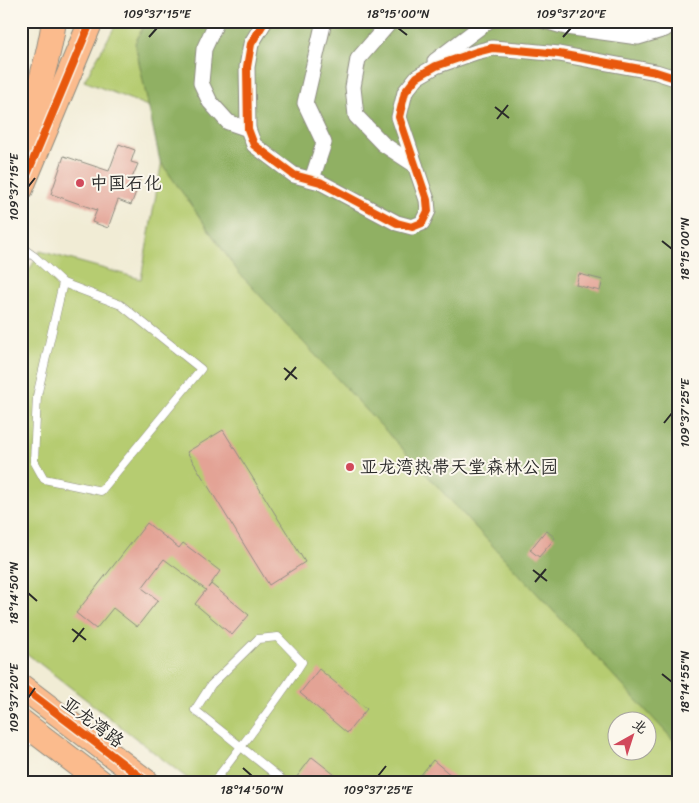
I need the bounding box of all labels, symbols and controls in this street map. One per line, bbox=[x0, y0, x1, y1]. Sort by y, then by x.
text: 109°37'15"E bbox=[123, 3, 192, 25]
text: 18°15'00"N bbox=[367, 3, 430, 25]
text: 109°37'20"E bbox=[536, 3, 607, 25]
text: 109°37'15"E bbox=[3, 152, 25, 221]
place label: 中国石化 bbox=[90, 167, 162, 199]
marker: 中国石化 bbox=[74, 177, 86, 189]
text: 18°15'00"N bbox=[674, 217, 696, 280]
text: 109°37'25"E bbox=[674, 377, 696, 448]
place label: 亚龙湾热带天堂森林公园 bbox=[360, 451, 558, 483]
marker: 亚龙湾热带天堂森林公园 bbox=[344, 461, 356, 473]
text: 18°14'50"N bbox=[3, 561, 25, 624]
text: 18°14'55"N bbox=[674, 650, 696, 713]
text: 109°37'20"E bbox=[3, 662, 25, 733]
street label: 亚龙湾路 bbox=[55, 688, 131, 756]
north arrow bbox=[606, 710, 656, 760]
text: 北 bbox=[627, 712, 653, 740]
text: 18°14'50"N bbox=[221, 779, 284, 801]
text: 109°37'25"E bbox=[343, 779, 414, 801]

